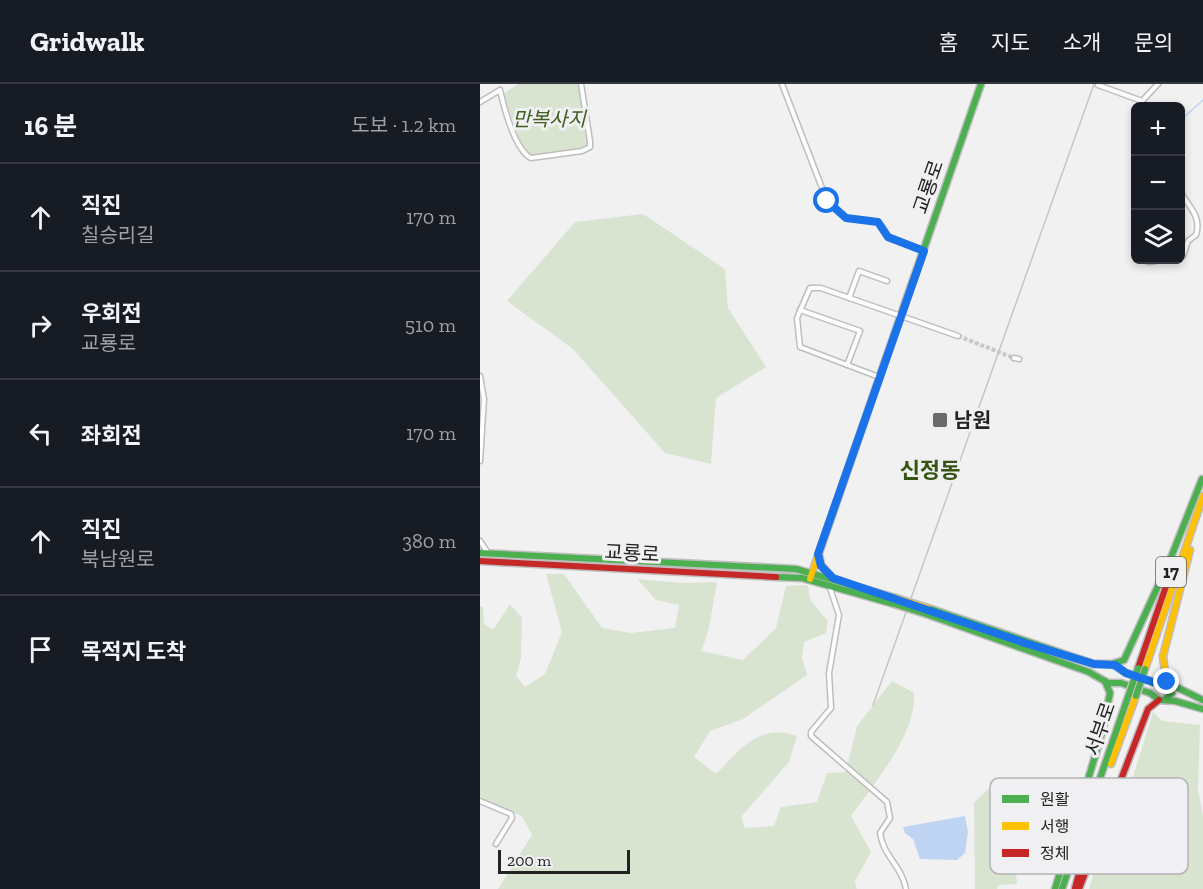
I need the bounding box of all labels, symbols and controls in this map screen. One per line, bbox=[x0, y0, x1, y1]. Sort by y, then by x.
text: Gridwalk bbox=[30, 25, 144, 58]
text: 홈 bbox=[939, 30, 958, 55]
text: 지도 bbox=[991, 30, 1030, 55]
text: 소개 bbox=[1063, 30, 1101, 55]
text: 문의 bbox=[1134, 30, 1173, 55]
map controls bbox=[1131, 102, 1185, 264]
button: + bbox=[1131, 102, 1185, 156]
park label: 만복사지 bbox=[512, 107, 587, 131]
text: 16 분 bbox=[24, 110, 77, 142]
text: 도보 · 1.2 km bbox=[351, 113, 456, 137]
button: − bbox=[1131, 156, 1185, 210]
street label: 교룡로 bbox=[908, 157, 948, 217]
route start bbox=[813, 187, 839, 213]
text: 직진 bbox=[81, 192, 121, 219]
icon: ahead bbox=[24, 201, 57, 234]
text: 170 m bbox=[406, 205, 456, 229]
button: layers bbox=[1131, 210, 1185, 264]
text: 칠승리길 bbox=[81, 223, 155, 247]
text: 우회전 bbox=[81, 300, 142, 327]
icon: right bbox=[24, 309, 57, 342]
text: 510 m bbox=[405, 313, 456, 337]
text: 교룡로 bbox=[81, 331, 136, 355]
place label: 남원 bbox=[954, 408, 991, 432]
marker: 남원 bbox=[931, 411, 949, 429]
icon: left bbox=[24, 417, 57, 450]
text: 170 m bbox=[406, 421, 456, 445]
text: 좌회전 bbox=[81, 422, 142, 449]
district label: 신정동 bbox=[900, 457, 960, 484]
text: 직진 bbox=[81, 516, 121, 543]
icon: ahead bbox=[24, 525, 57, 558]
text: 380 m bbox=[402, 529, 456, 553]
street label: 교룡로 bbox=[604, 540, 660, 566]
text: 북남원로 bbox=[81, 547, 155, 571]
road number: 17 bbox=[1156, 557, 1186, 587]
icon: arrive bbox=[24, 633, 57, 666]
text: 목적지 도착 bbox=[81, 638, 186, 665]
route end bbox=[1153, 668, 1179, 694]
street label: 서부로 bbox=[1080, 699, 1120, 759]
legend bbox=[990, 778, 1188, 874]
text: 원활 bbox=[1040, 790, 1070, 809]
text: 서행 bbox=[1040, 817, 1069, 836]
text: 정체 bbox=[1040, 844, 1069, 863]
scale bar bbox=[498, 847, 630, 874]
text: 200 m bbox=[507, 851, 551, 870]

